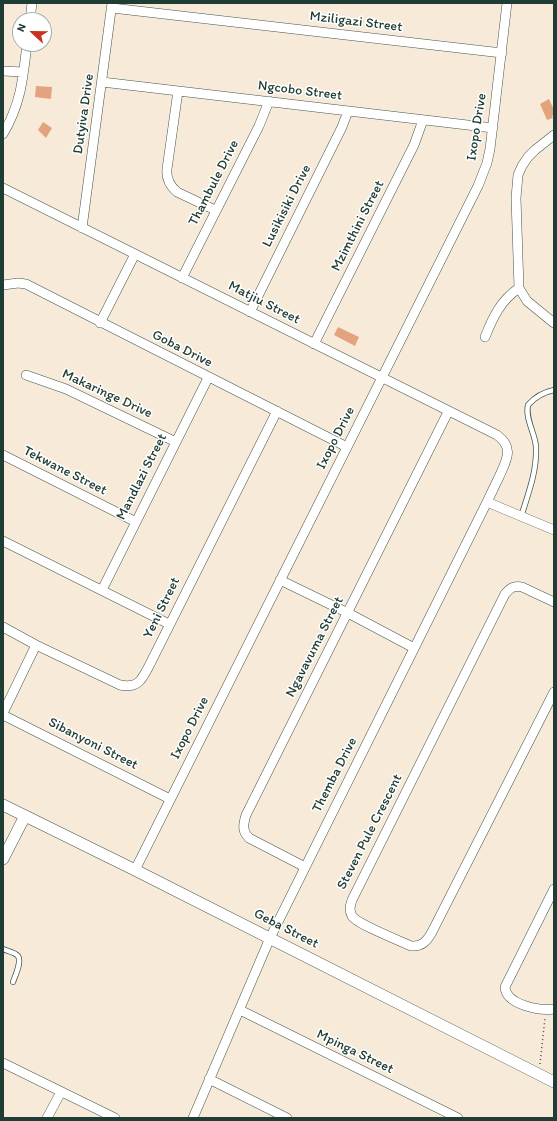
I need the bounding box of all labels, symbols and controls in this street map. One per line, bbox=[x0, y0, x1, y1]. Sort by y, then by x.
street label: Mziligazi Street bbox=[309, 8, 403, 36]
north arrow bbox=[12, 12, 52, 52]
text: N bbox=[14, 22, 29, 34]
street label: Dutyiva Drive bbox=[70, 73, 98, 155]
street label: Ngcobo Street bbox=[257, 77, 343, 105]
street label: Ixopo Drive bbox=[463, 92, 491, 162]
street label: Thambule Drive bbox=[185, 137, 243, 229]
street label: Lusikisiki Drive bbox=[259, 162, 315, 250]
street label: Mzimthini Street bbox=[328, 178, 388, 274]
street label: Matjiu Street bbox=[225, 278, 303, 328]
street label: Goba Drive bbox=[149, 327, 215, 371]
street label: Makaringe Drive bbox=[59, 366, 155, 422]
street label: Ixopo Drive bbox=[313, 404, 359, 472]
street label: Mandlazi Street bbox=[113, 431, 171, 523]
street label: Tekwane Street bbox=[20, 443, 110, 499]
street label: Yeni Street bbox=[140, 575, 184, 641]
street label: Ngavavuma Street bbox=[282, 594, 348, 700]
street label: Ixopo Drive bbox=[167, 694, 213, 762]
street label: Sibanyoni Street bbox=[45, 714, 141, 774]
street label: Themba Drive bbox=[309, 735, 361, 815]
street label: Steven Pule Crescent bbox=[334, 772, 406, 892]
street label: Geba Street bbox=[251, 905, 321, 953]
street label: Mpinga Street bbox=[314, 1026, 396, 1078]

